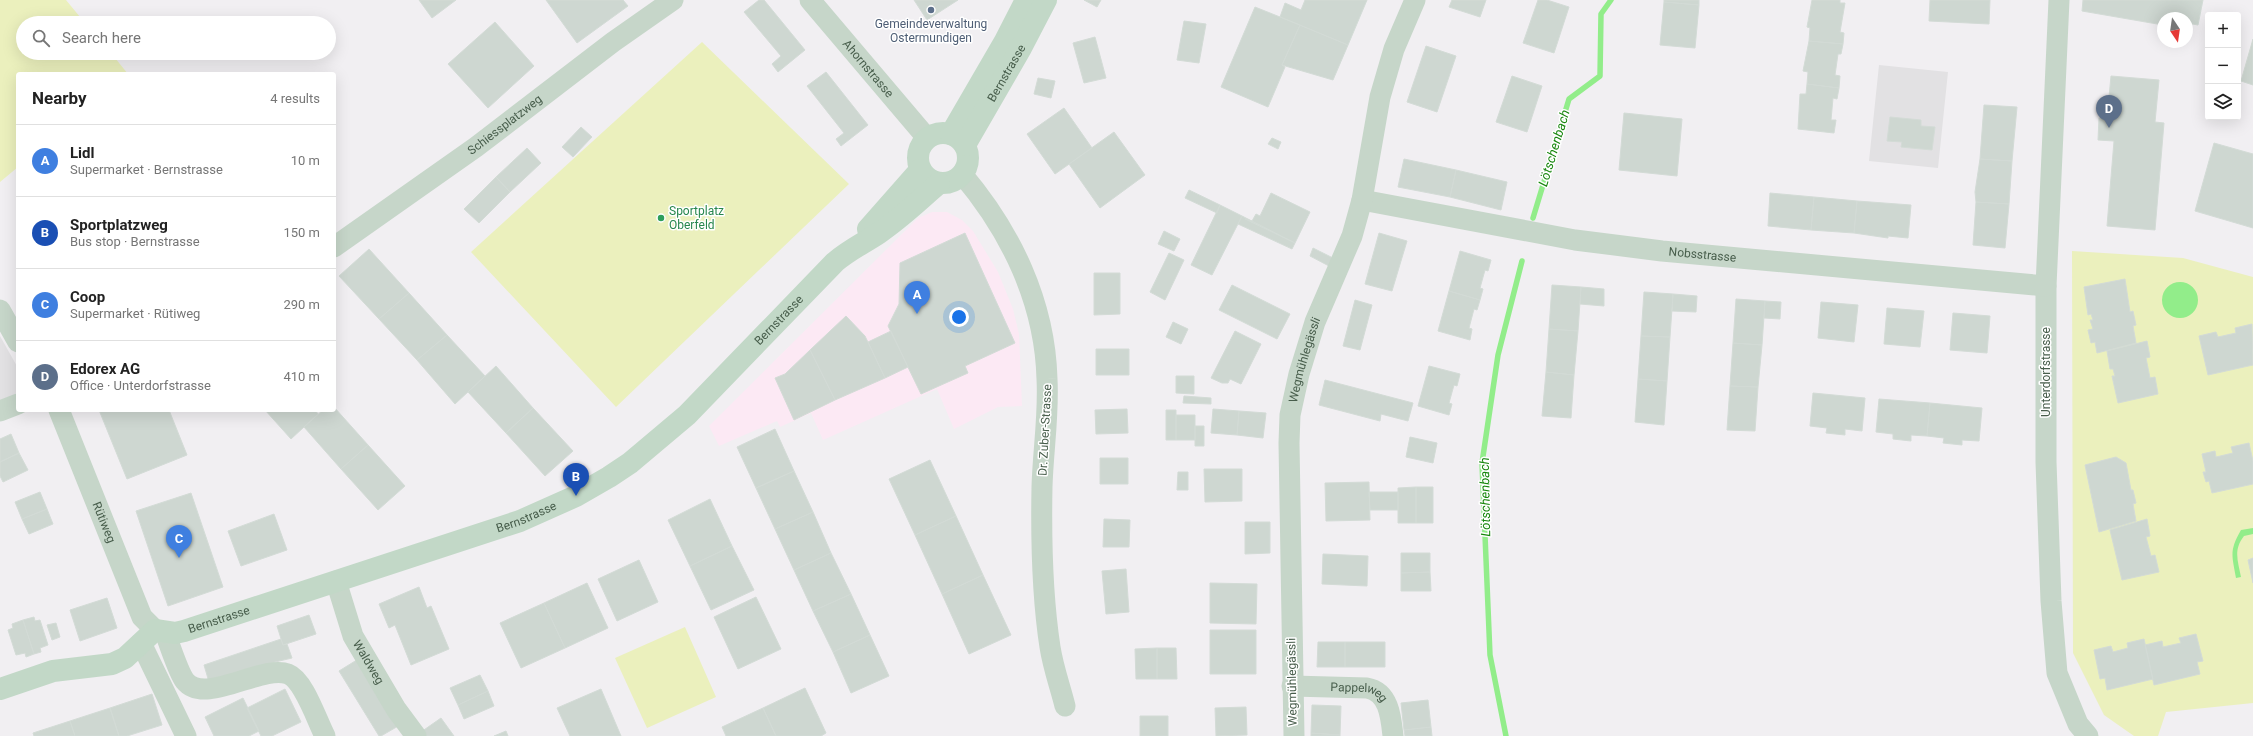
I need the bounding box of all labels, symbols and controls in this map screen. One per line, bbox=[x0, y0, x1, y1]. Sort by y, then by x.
marker: Gemeindeverwaltung Ostermundigen bbox=[926, 5, 936, 15]
north arrow bbox=[2157, 12, 2193, 48]
map controls bbox=[2205, 12, 2241, 120]
button: + bbox=[2205, 12, 2241, 48]
search box bbox=[16, 16, 336, 60]
place label: Gemeindeverwaltung Ostermundigen bbox=[875, 17, 987, 45]
icon: search bbox=[30, 27, 52, 49]
text: Search here bbox=[62, 29, 141, 47]
street label: Ahornstrasse bbox=[840, 37, 897, 100]
street label: Bernstrasse bbox=[984, 42, 1029, 104]
button: − bbox=[2205, 48, 2241, 84]
button: layers bbox=[2205, 84, 2241, 120]
text: Nearby bbox=[32, 88, 87, 108]
text: 4 results bbox=[270, 91, 320, 106]
street label: Schiessplatzweg bbox=[465, 92, 545, 158]
pin: D bbox=[2096, 95, 2122, 128]
water label: Lötschenbach bbox=[1535, 108, 1573, 188]
text: Lidl bbox=[70, 144, 95, 162]
text: A bbox=[41, 153, 49, 168]
text: 10 m bbox=[291, 153, 320, 168]
text: Supermarket · Bernstrasse bbox=[70, 162, 223, 177]
place label: Sportplatz Oberfeld bbox=[669, 204, 724, 232]
marker: Sportplatz Oberfeld bbox=[656, 213, 666, 223]
text: Sportplatzweg bbox=[70, 216, 168, 234]
text: B bbox=[41, 225, 49, 240]
text: 150 m bbox=[283, 225, 320, 240]
text: Bus stop · Bernstrasse bbox=[70, 234, 200, 249]
street label: Nobsstrasse bbox=[1668, 245, 1737, 265]
pin: A bbox=[904, 281, 930, 314]
text: Coop bbox=[70, 288, 105, 306]
street label: Bernstrasse bbox=[752, 292, 806, 348]
text: C bbox=[41, 297, 49, 312]
text: 290 m bbox=[283, 297, 320, 312]
text: Supermarket · Rütiweg bbox=[70, 306, 200, 321]
your location bbox=[949, 307, 969, 327]
street label: Wegmühlegässli bbox=[1286, 315, 1323, 404]
street label: Unterdorfstrasse bbox=[2039, 327, 2053, 417]
text: Edorex AG bbox=[70, 360, 140, 378]
text: D bbox=[41, 369, 49, 384]
text: 410 m bbox=[283, 369, 320, 384]
text: Office · Unterdorfstrasse bbox=[70, 378, 211, 393]
street label: Dr. Zuber-Strasse bbox=[1036, 384, 1054, 476]
water label: Lötschenbach bbox=[1477, 457, 1493, 537]
pin: B bbox=[563, 463, 589, 496]
street label: Bernstrasse bbox=[494, 499, 559, 535]
street label: Rütiweg bbox=[90, 500, 119, 545]
pin: C bbox=[166, 525, 192, 558]
street label: Bernstrasse bbox=[186, 603, 252, 636]
street label: Waldweg bbox=[350, 638, 387, 687]
street label: Wegmühlegässli bbox=[1284, 638, 1300, 726]
street label: Pappelweg bbox=[1330, 680, 1391, 705]

